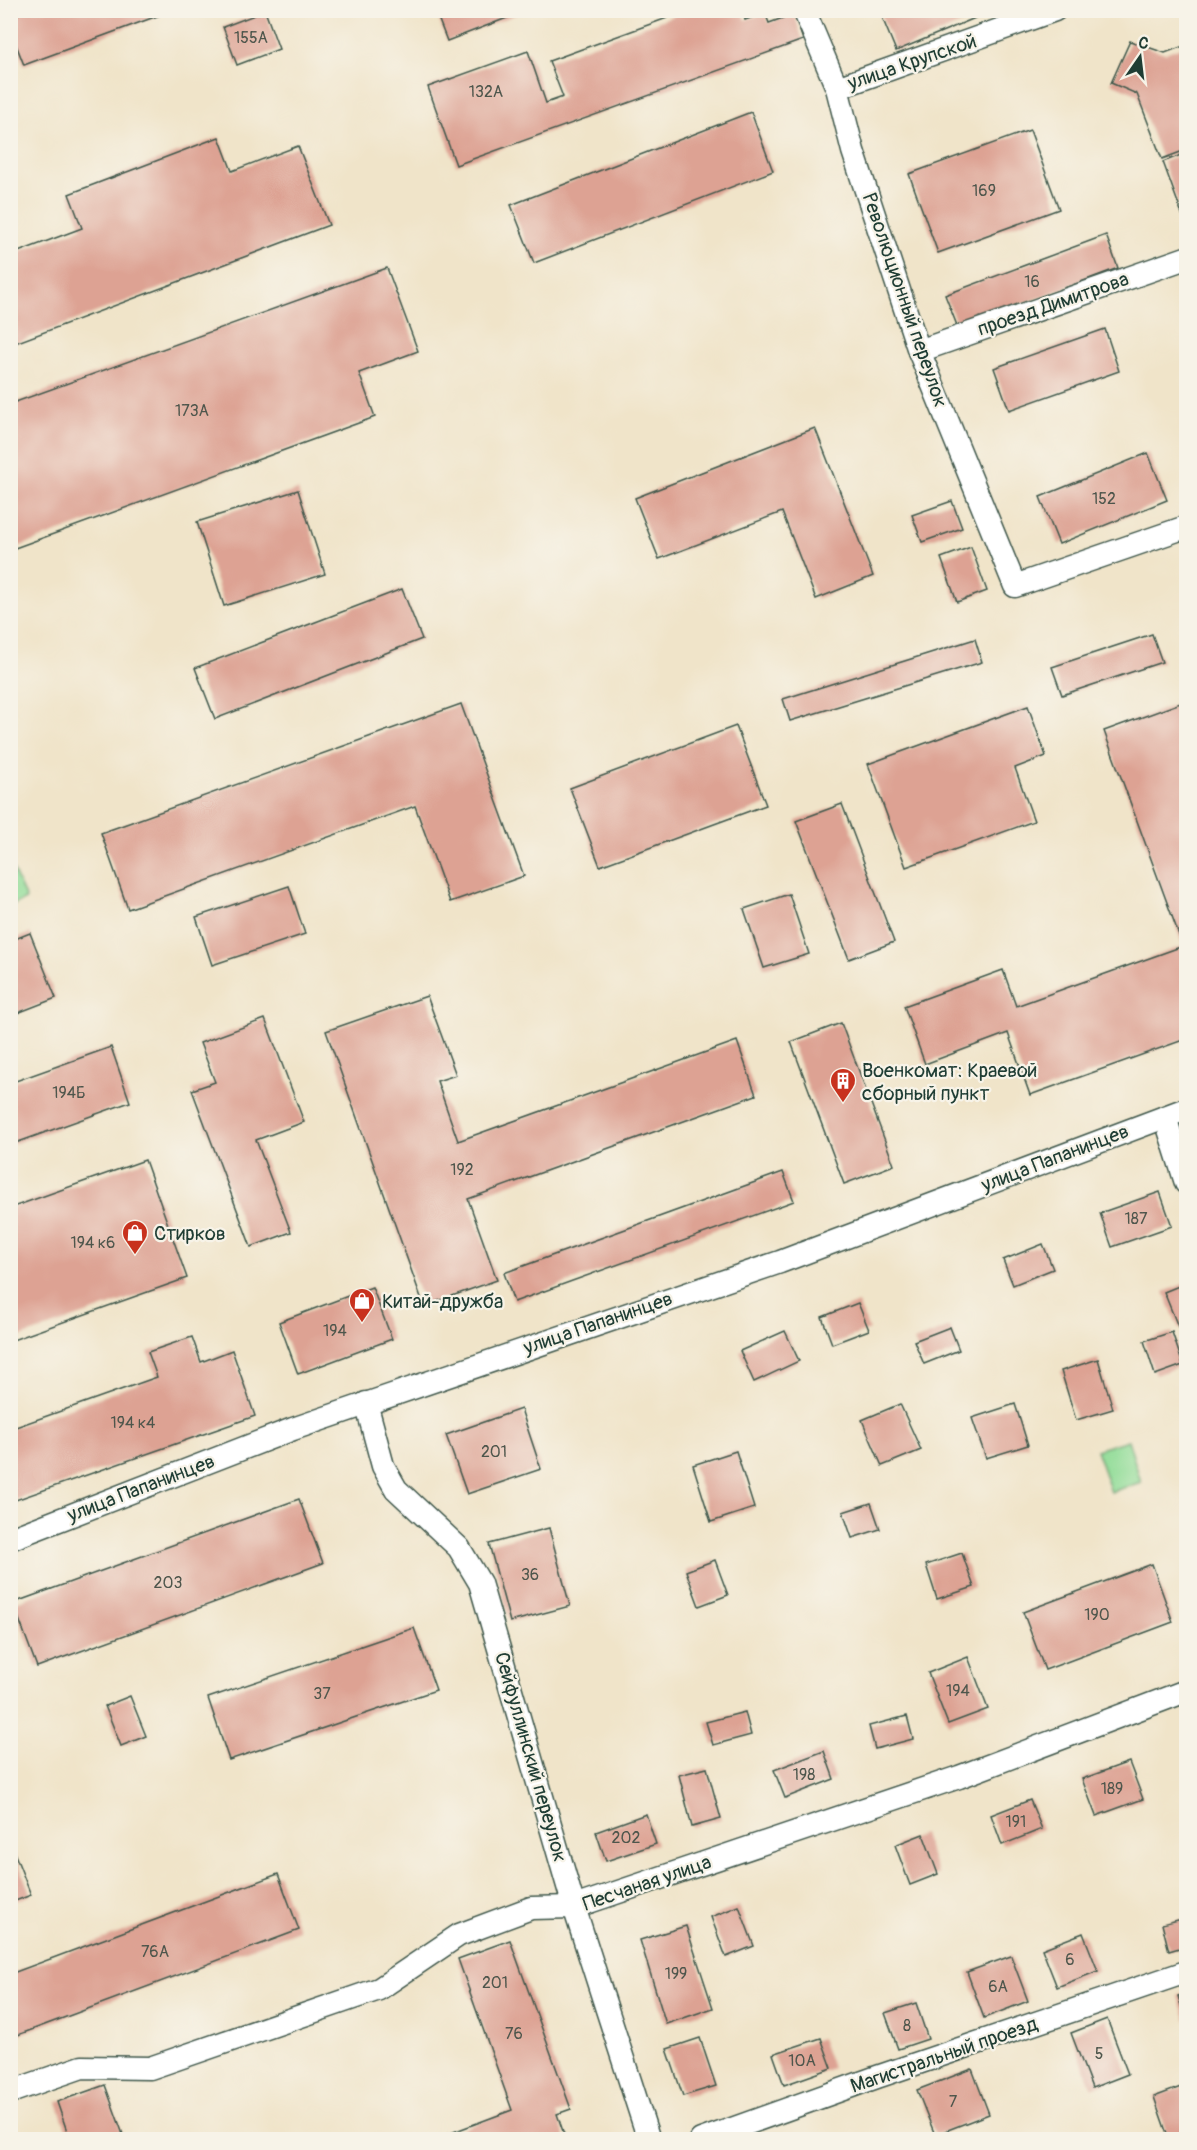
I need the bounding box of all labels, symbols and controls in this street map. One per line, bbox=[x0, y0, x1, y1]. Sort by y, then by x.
north arrow bbox=[1110, 27, 1170, 87]
house number: 155А bbox=[234, 28, 268, 48]
street label: улица Крупской bbox=[843, 28, 980, 96]
text: С bbox=[1136, 33, 1151, 54]
house number: 132А bbox=[469, 82, 503, 102]
house number: 169 bbox=[972, 181, 996, 201]
street label: Революционный переулок bbox=[857, 190, 953, 410]
street label: проезд Димитрова bbox=[974, 266, 1132, 342]
house number: 16 bbox=[1024, 272, 1040, 292]
house number: 173А bbox=[175, 401, 209, 421]
house number: 152 bbox=[1092, 489, 1116, 509]
place label: Военкомат: Краевой сборный пункт bbox=[862, 1058, 1037, 1106]
building icon: Военкомат: Краевой сборный пункт bbox=[828, 1066, 858, 1104]
house number: 194Б bbox=[52, 1083, 86, 1103]
street label: улица Папанинцев bbox=[977, 1118, 1132, 1198]
house number: 192 bbox=[450, 1160, 474, 1180]
house number: 187 bbox=[1125, 1209, 1148, 1229]
shop icon: Стирков bbox=[120, 1218, 150, 1256]
place label: Стирков bbox=[154, 1221, 226, 1246]
house number: 194 к6 bbox=[71, 1233, 115, 1253]
shop icon: Китай-дружба bbox=[347, 1286, 377, 1324]
street label: улица Папанинцев bbox=[519, 1286, 676, 1361]
place label: Китай-дружба bbox=[382, 1289, 503, 1314]
house number: 194 bbox=[323, 1321, 347, 1341]
house number: 194 к4 bbox=[111, 1413, 155, 1433]
house number: 201 bbox=[481, 1442, 507, 1462]
street label: улица Папанинцев bbox=[63, 1448, 218, 1528]
house number: 36 bbox=[521, 1565, 539, 1585]
house number: 203 bbox=[154, 1573, 182, 1593]
house number: 190 bbox=[1084, 1605, 1110, 1625]
street label: Сейфуллинский переулок bbox=[489, 1649, 573, 1865]
house number: 194 bbox=[946, 1681, 970, 1701]
house number: 37 bbox=[313, 1684, 331, 1704]
house number: 198 bbox=[793, 1765, 815, 1785]
house number: 189 bbox=[1101, 1779, 1123, 1799]
house number: 191 bbox=[1006, 1812, 1026, 1832]
house number: 202 bbox=[612, 1828, 640, 1848]
street label: Песчаная улица bbox=[579, 1849, 715, 1917]
house number: 76А bbox=[141, 1942, 169, 1962]
house number: 6 bbox=[1065, 1950, 1075, 1970]
house number: 199 bbox=[665, 1964, 687, 1984]
house number: 201 bbox=[482, 1973, 508, 1993]
house number: 6А bbox=[988, 1977, 1008, 1997]
street label: Магистральный проезд bbox=[847, 2011, 1041, 2099]
house number: 8 bbox=[903, 2016, 911, 2036]
house number: 76 bbox=[505, 2024, 523, 2044]
house number: 5 bbox=[1095, 2044, 1103, 2064]
house number: 10А bbox=[788, 2051, 816, 2071]
house number: 7 bbox=[949, 2092, 958, 2112]

